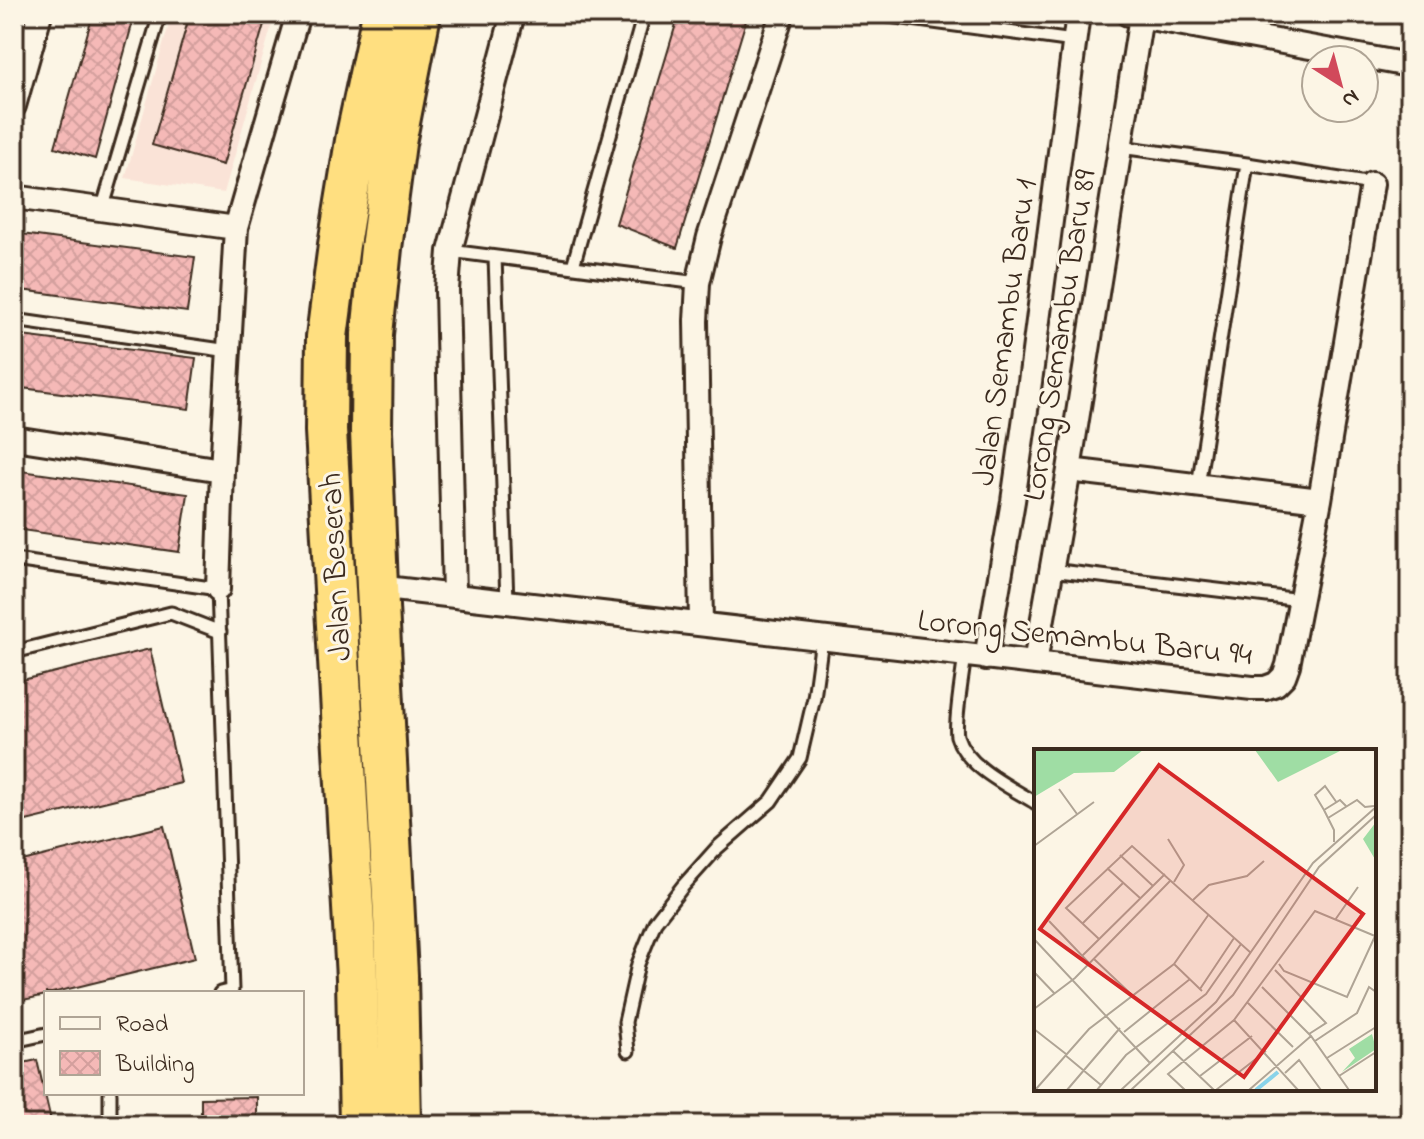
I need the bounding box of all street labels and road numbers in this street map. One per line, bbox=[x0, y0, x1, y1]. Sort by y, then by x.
street label: Lorong Semambu Baru 89 bbox=[1012, 166, 1111, 505]
street label: Jalan Semambu Baru 1 bbox=[962, 176, 1051, 489]
street label: Jalan Beserah bbox=[309, 472, 366, 662]
street label: Lorong Semambu Baru 94 bbox=[915, 599, 1254, 680]

